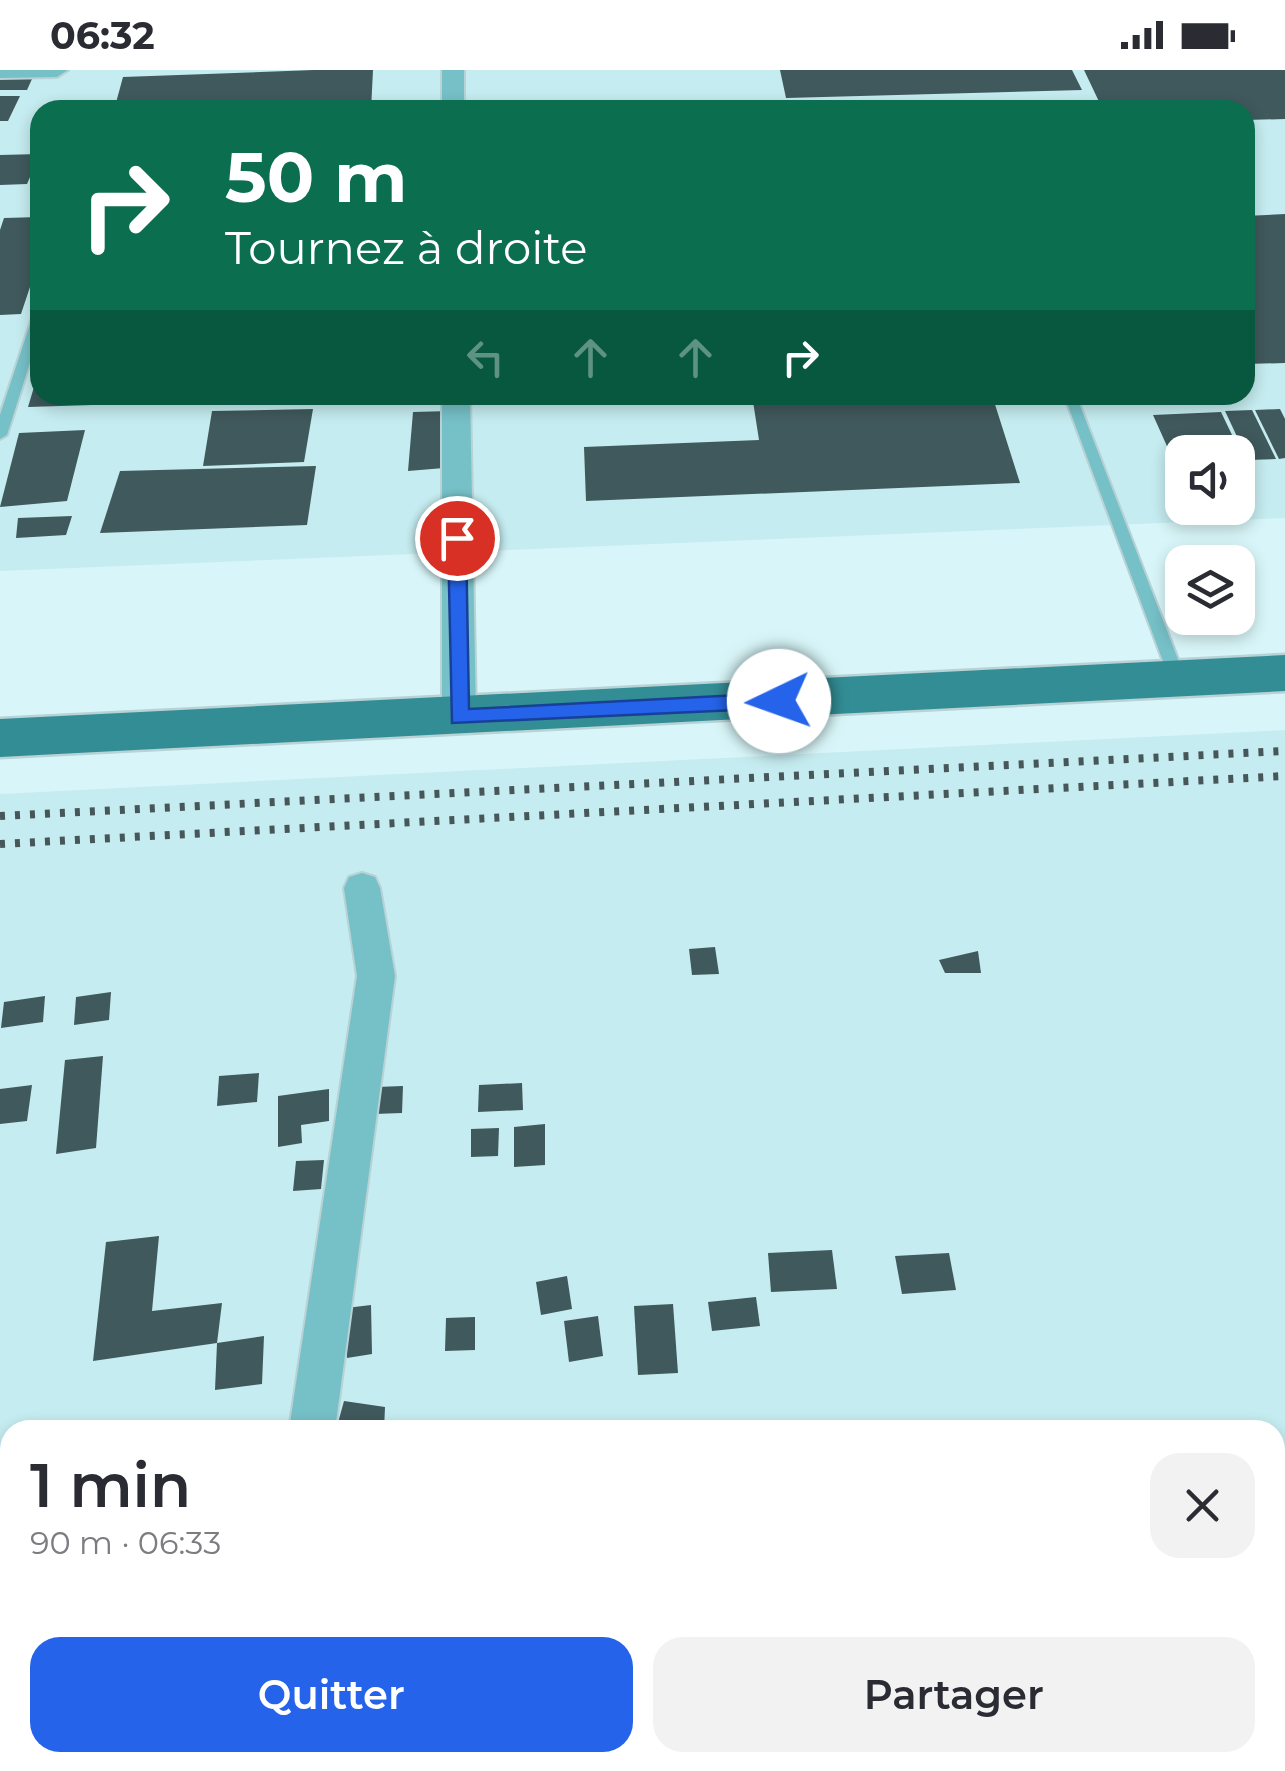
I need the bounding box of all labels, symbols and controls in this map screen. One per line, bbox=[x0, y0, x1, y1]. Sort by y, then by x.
text: 06:32 bbox=[50, 12, 155, 59]
text: 50 m bbox=[225, 134, 407, 220]
icon: right bbox=[60, 140, 190, 270]
text: Tournez à droite bbox=[225, 220, 588, 275]
icon: left bbox=[458, 330, 513, 385]
icon: ahead bbox=[563, 330, 618, 385]
icon: ahead bbox=[668, 330, 723, 385]
icon: right bbox=[773, 330, 828, 385]
map controls bbox=[1165, 435, 1255, 635]
button: sound bbox=[1165, 435, 1255, 525]
pin bbox=[415, 496, 500, 581]
icon: arrive bbox=[430, 511, 485, 566]
button: layers bbox=[1165, 545, 1255, 635]
position arrow bbox=[727, 649, 831, 753]
text: 1 min bbox=[30, 1449, 191, 1522]
button: close bbox=[1150, 1453, 1255, 1558]
text: 90 m · 06:33 bbox=[30, 1523, 221, 1562]
button: Quitter bbox=[30, 1637, 633, 1752]
button: Partager bbox=[653, 1637, 1255, 1752]

